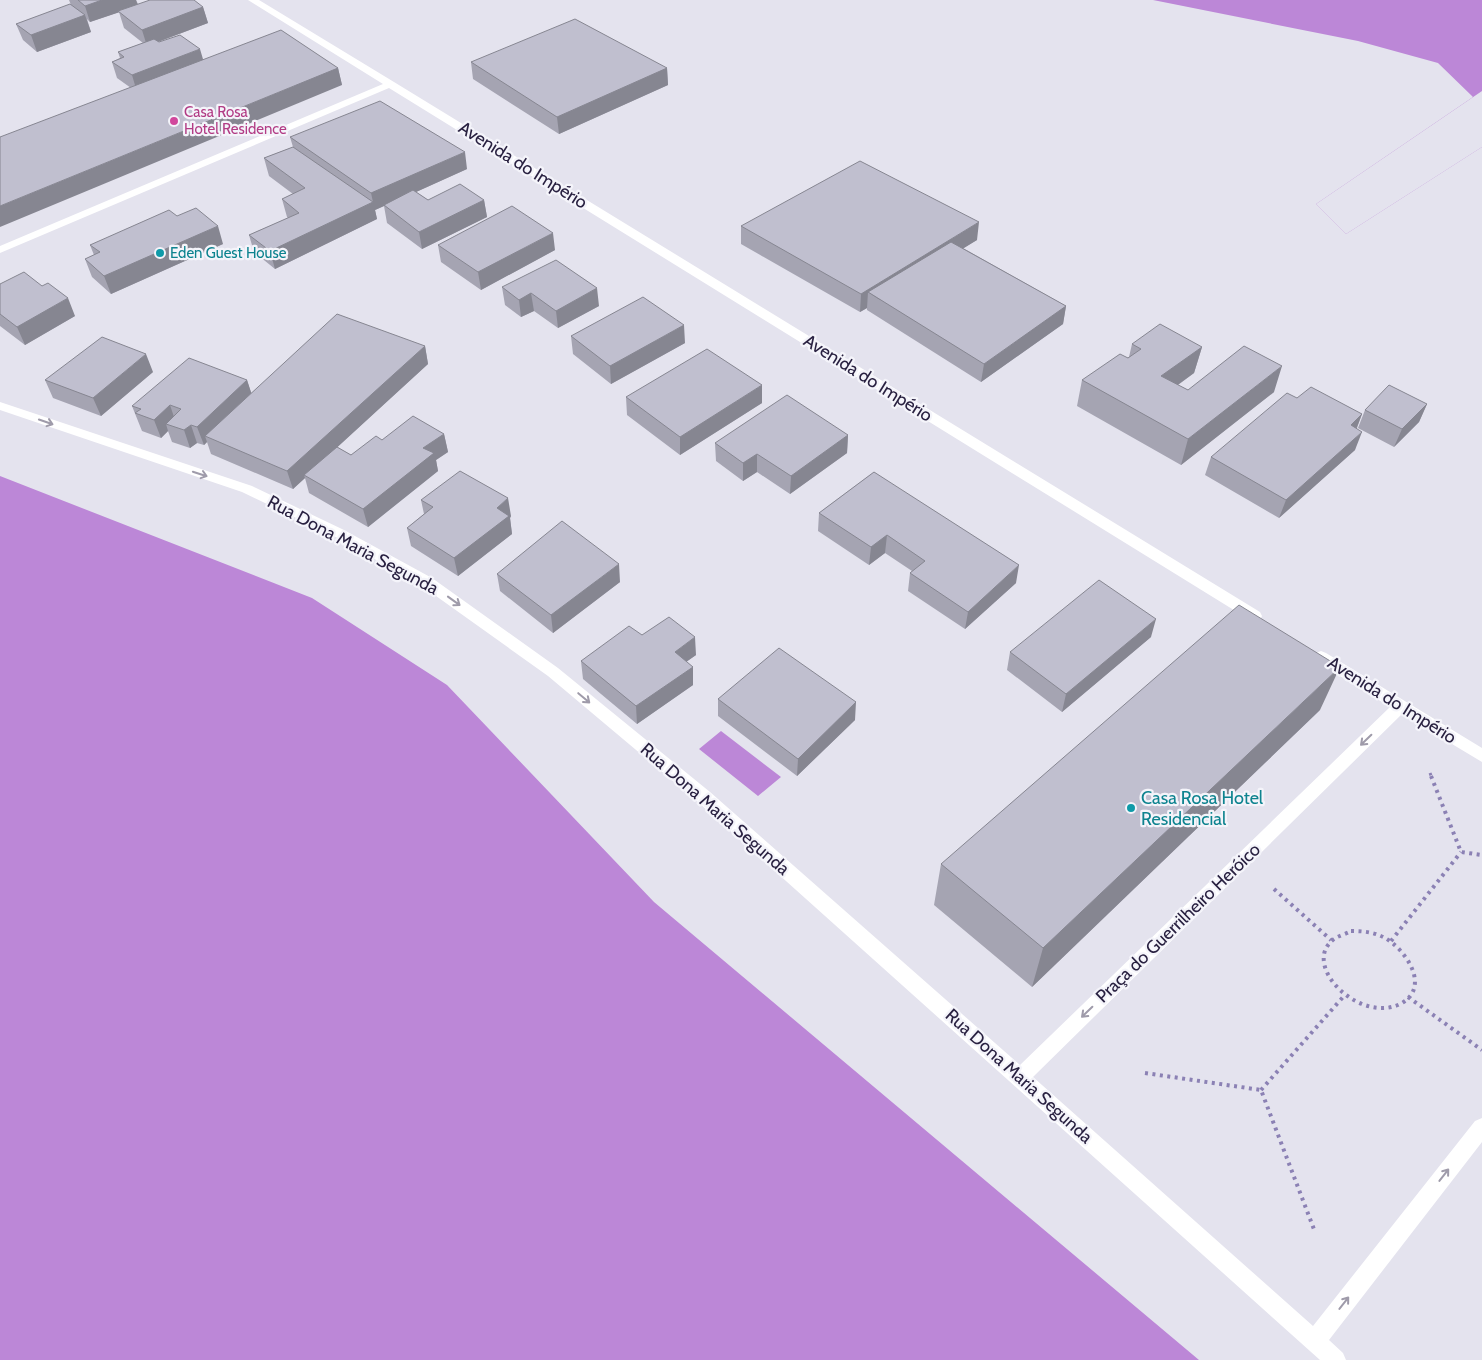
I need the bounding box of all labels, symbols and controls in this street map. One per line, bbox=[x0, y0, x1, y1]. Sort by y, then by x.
place label: Casa Rosa Hotel Residence bbox=[184, 103, 287, 138]
marker: Casa Rosa Hotel Residence bbox=[168, 115, 180, 127]
street label: Avenida do Império bbox=[455, 117, 592, 214]
place label: Eden Guest House bbox=[170, 244, 287, 262]
marker: Eden Guest House bbox=[154, 247, 166, 259]
street label: Avenida do Império bbox=[800, 330, 937, 427]
one-way arrow bbox=[38, 418, 53, 427]
one-way arrow bbox=[192, 469, 208, 479]
street label: Rua Dona Maria Segunda bbox=[264, 491, 443, 600]
one-way arrow bbox=[447, 596, 461, 606]
street label: Avenida do Império bbox=[1324, 652, 1461, 749]
one-way arrow bbox=[578, 692, 591, 703]
one-way arrow bbox=[1360, 734, 1373, 746]
street label: Rua Dona Maria Segunda bbox=[636, 738, 794, 880]
place label: Casa Rosa Hotel Residencial bbox=[1141, 787, 1264, 830]
marker: Casa Rosa Hotel Residencial bbox=[1125, 802, 1137, 814]
street label: Praça do Guerrilheiro Heróico bbox=[1091, 839, 1265, 1007]
street label: Rua Dona Maria Segunda bbox=[941, 1004, 1097, 1148]
one-way arrow bbox=[1080, 1006, 1093, 1018]
one-way arrow bbox=[1439, 1169, 1450, 1182]
one-way arrow bbox=[1339, 1296, 1349, 1310]

